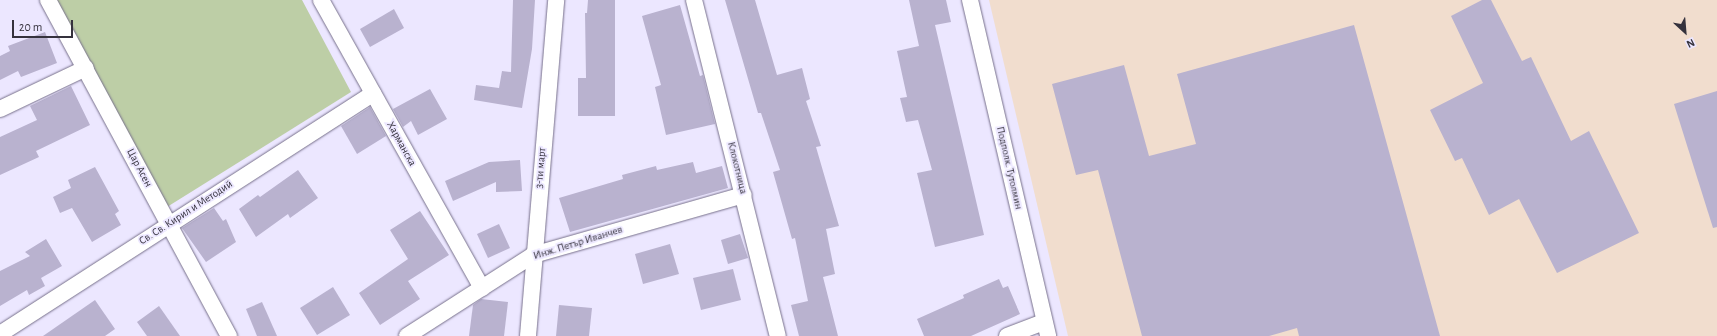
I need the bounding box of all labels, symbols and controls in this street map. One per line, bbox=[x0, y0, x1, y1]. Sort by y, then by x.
scale bar bbox=[14, 12, 75, 38]
north arrow bbox=[1665, 12, 1705, 52]
text: 20 m bbox=[19, 21, 42, 33]
text: N bbox=[1685, 37, 1696, 50]
street label: Харманска bbox=[383, 120, 419, 168]
street label: Подполк. Тутолмин bbox=[993, 125, 1025, 211]
street label: Клокотница bbox=[724, 141, 750, 195]
street label: Цар Асен bbox=[123, 146, 155, 190]
street label: 3-ти март bbox=[533, 147, 549, 189]
street label: Св. Св. Кирил и Методий bbox=[137, 178, 235, 248]
street label: Инж. Петър Иванчев bbox=[532, 223, 624, 263]

